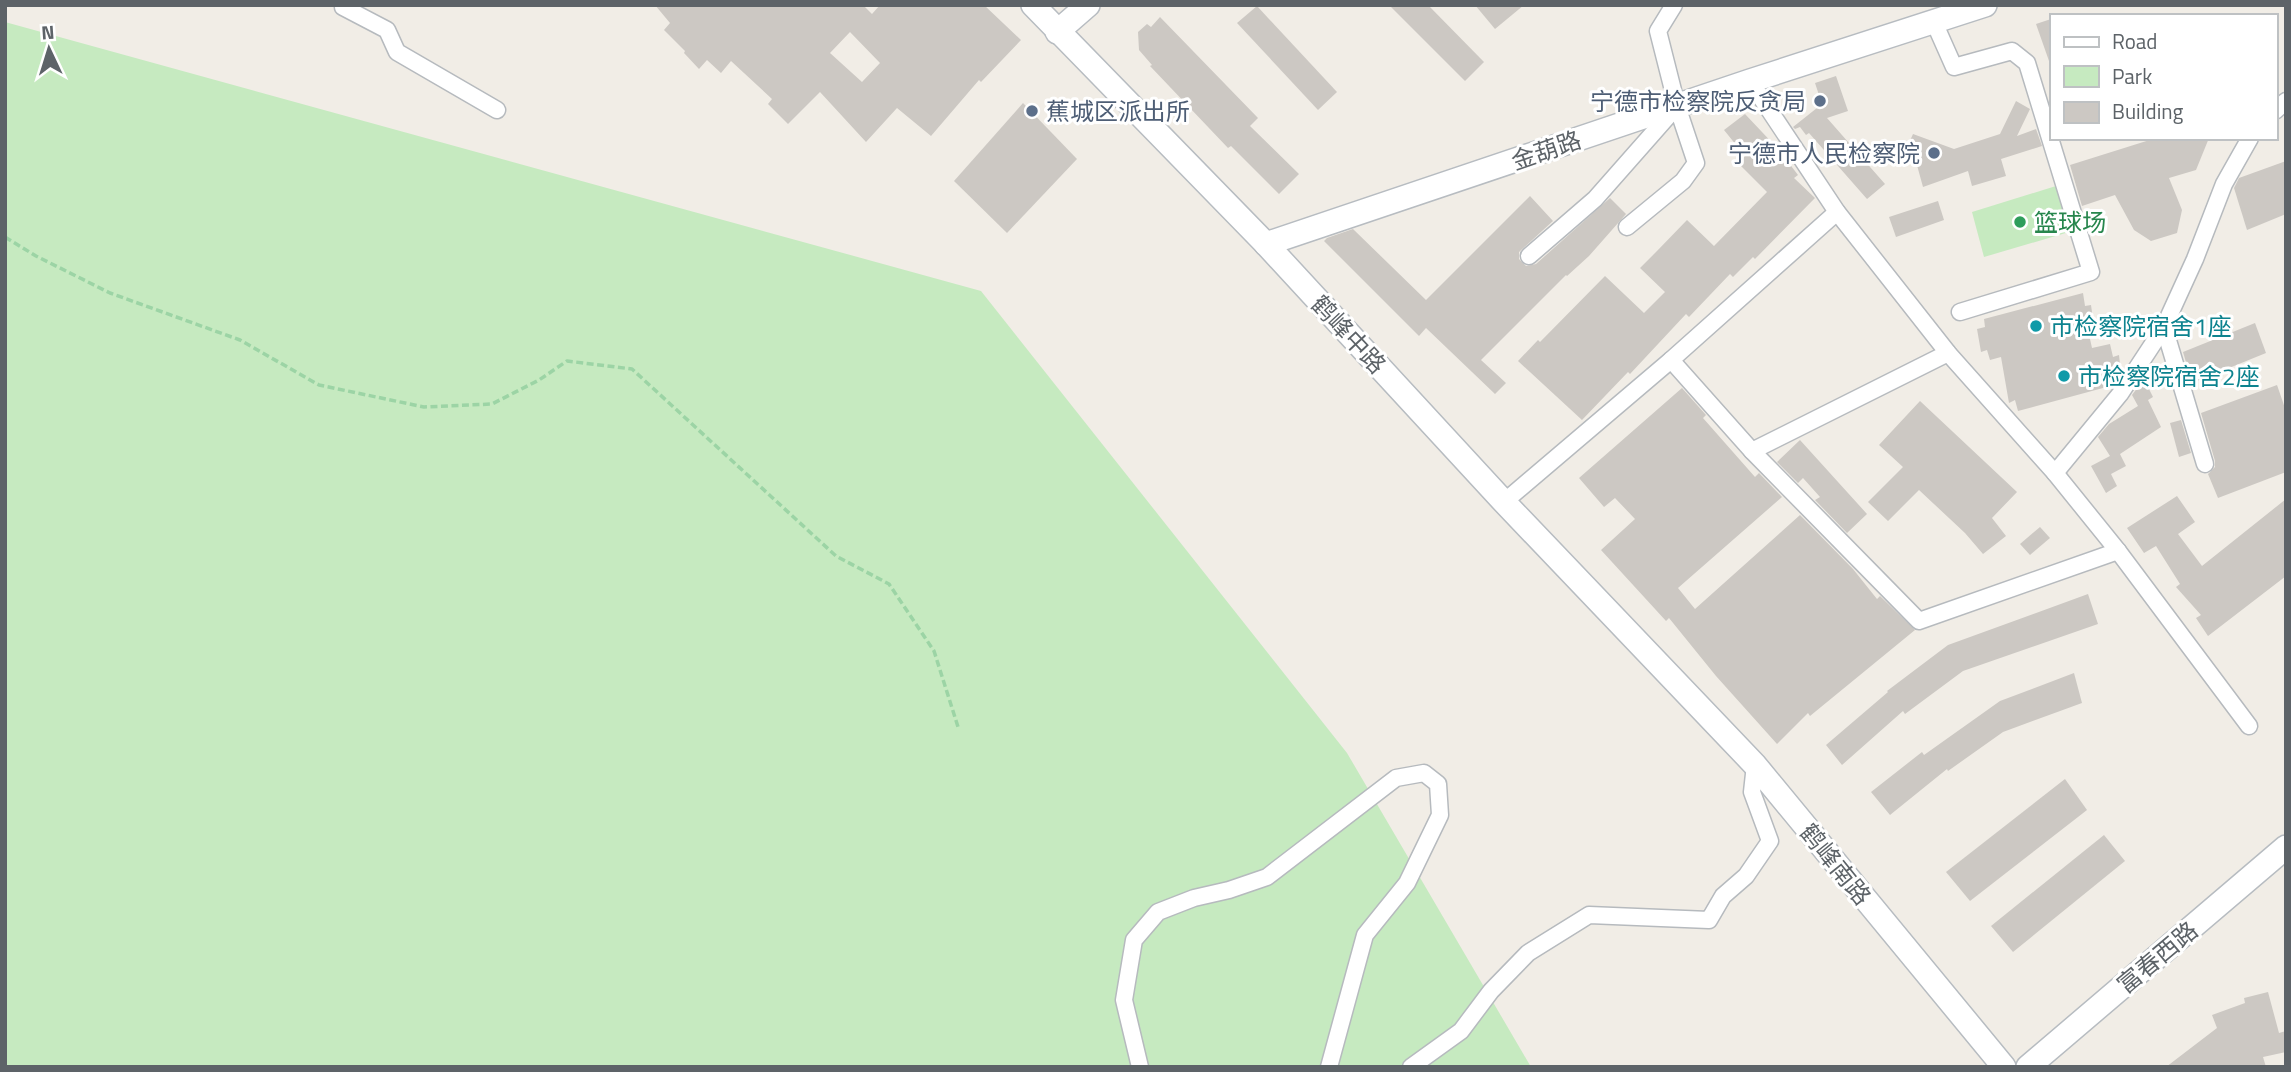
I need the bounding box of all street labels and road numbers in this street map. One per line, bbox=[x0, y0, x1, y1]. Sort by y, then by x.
street label: 金葫路 bbox=[1506, 121, 1586, 179]
street label: 鹤峰中路 bbox=[1303, 287, 1395, 381]
street label: 鹤峰南路 bbox=[1792, 815, 1880, 913]
street label: 富春西路 bbox=[2109, 912, 2205, 1002]

